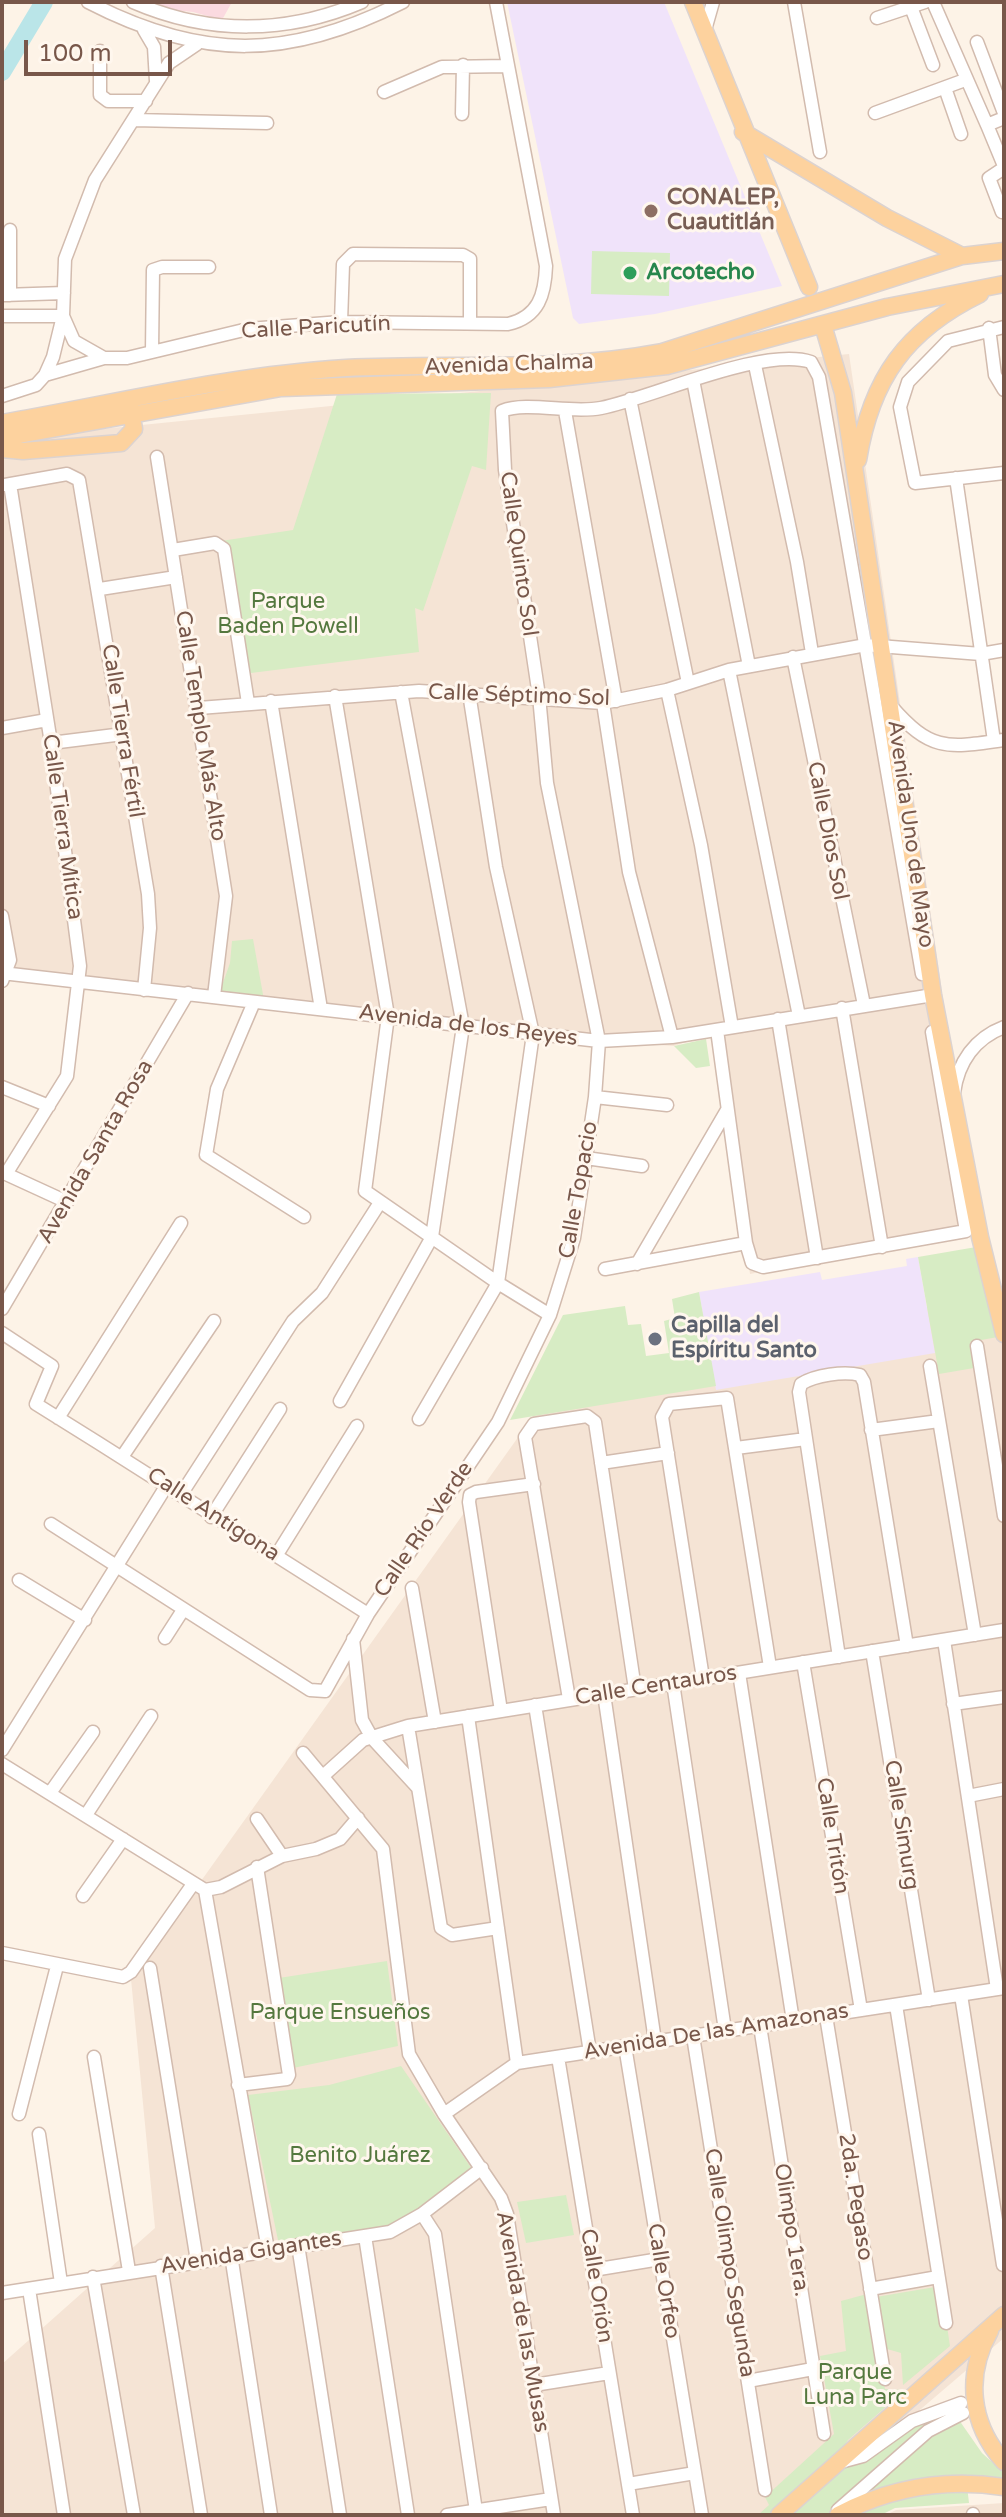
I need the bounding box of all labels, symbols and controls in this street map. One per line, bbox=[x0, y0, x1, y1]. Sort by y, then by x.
scale bar bbox=[28, 24, 176, 74]
text: 100 m bbox=[38, 39, 112, 68]
place label: CONALEP, Cuautitlán bbox=[667, 185, 779, 236]
marker: CONALEP, Cuautitlán bbox=[642, 202, 660, 220]
place label: Arcotecho bbox=[646, 260, 755, 286]
marker: Arcotecho bbox=[621, 264, 639, 282]
street label: Calle Paricutín bbox=[241, 311, 391, 345]
street label: Avenida Chalma bbox=[424, 349, 594, 381]
street label: Calle Quinto Sol bbox=[493, 470, 543, 638]
park label: Parque Baden Powell bbox=[217, 589, 359, 640]
street label: Calle Templo Más Alto bbox=[169, 609, 231, 843]
street label: Calle Tierra Fértil bbox=[95, 642, 149, 820]
street label: Calle Séptimo Sol bbox=[428, 680, 610, 712]
street label: Avenida Uno de Mayo bbox=[881, 718, 939, 950]
street label: Calle Tierra Mítica bbox=[36, 732, 88, 922]
street label: Calle Dios Sol bbox=[801, 759, 853, 903]
street label: Avenida de los Reyes bbox=[357, 999, 579, 1053]
street label: Avenida Santa Rosa bbox=[33, 1055, 159, 1249]
street label: Calle Topacio bbox=[554, 1119, 604, 1261]
place label: Capilla del Espíritu Santo bbox=[671, 1313, 817, 1364]
marker: Capilla del Espíritu Santo bbox=[646, 1330, 664, 1348]
street label: Calle Río Verde bbox=[369, 1457, 479, 1603]
street label: Calle Antígona bbox=[142, 1462, 284, 1568]
street label: Calle Centauros bbox=[573, 1660, 739, 1712]
street label: Calle Simurg bbox=[878, 1758, 924, 1892]
street label: Calle Tritón bbox=[810, 1776, 854, 1896]
street label: Avenida De las Amazonas bbox=[581, 1998, 851, 2066]
park label: Parque Ensueños bbox=[249, 2000, 431, 2026]
street label: 2da. Pegaso bbox=[832, 2131, 878, 2263]
park label: Benito Juárez bbox=[289, 2143, 431, 2169]
street label: Calle Olimpo Segunda bbox=[698, 2147, 760, 2379]
street label: Olimpo 1era. bbox=[767, 2161, 815, 2299]
street label: Avenida de las Musas bbox=[490, 2209, 554, 2435]
street label: Calle Orfeo bbox=[641, 2221, 685, 2341]
street label: Avenida Gigantes bbox=[158, 2226, 344, 2280]
street label: Calle Orión bbox=[574, 2227, 618, 2345]
park label: Parque Luna Parc bbox=[803, 2360, 907, 2412]

